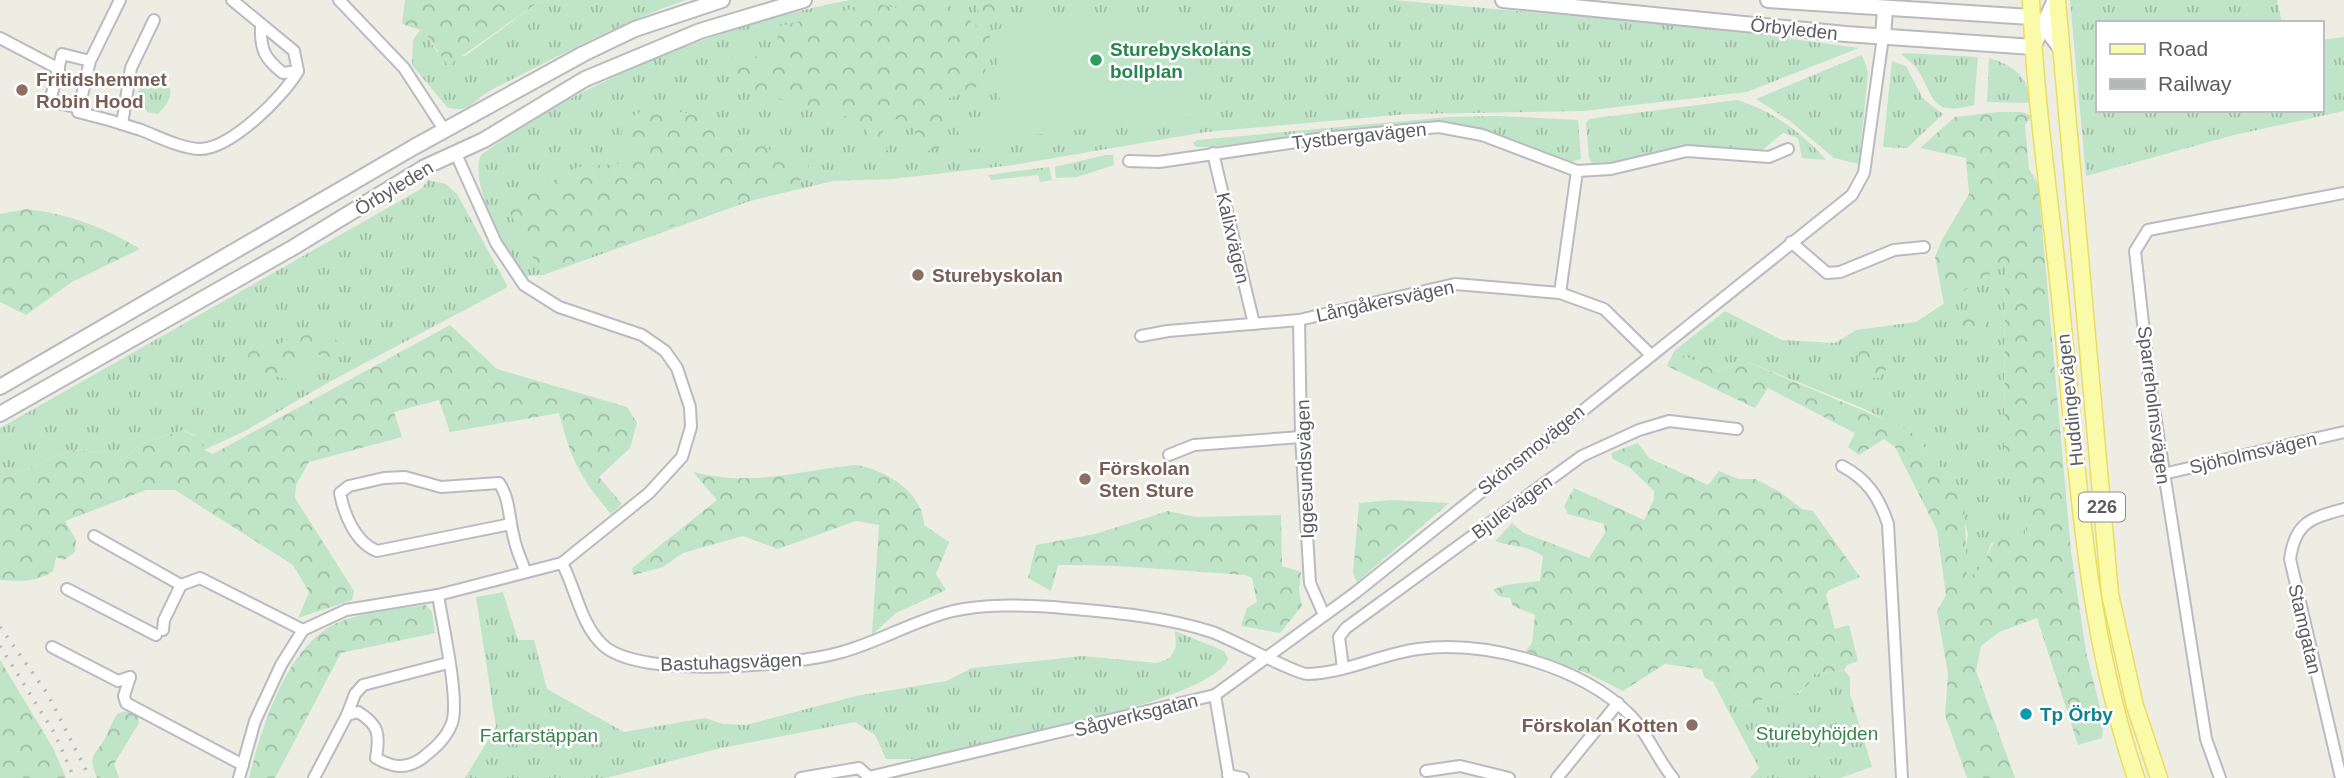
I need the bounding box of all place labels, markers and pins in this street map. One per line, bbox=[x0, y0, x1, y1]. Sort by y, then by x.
place label: Sturebyskolans bollplan bbox=[1110, 39, 1252, 82]
marker: Sturebyskolans bollplan bbox=[1088, 52, 1104, 68]
place label: Fritidshemmet Robin Hood bbox=[36, 69, 168, 112]
marker: Fritidshemmet Robin Hood bbox=[14, 82, 30, 98]
place label: Sturebyskolan bbox=[932, 265, 1063, 286]
marker: Sturebyskolan bbox=[910, 267, 926, 283]
place label: Förskolan Sten Sture bbox=[1099, 458, 1194, 501]
marker: Förskolan Sten Sture bbox=[1077, 471, 1093, 487]
place label: Tp Örby bbox=[2040, 704, 2113, 725]
marker: Tp Örby bbox=[2018, 706, 2034, 722]
place label: Förskolan Kotten bbox=[1522, 715, 1678, 736]
marker: Förskolan Kotten bbox=[1684, 717, 1700, 733]

